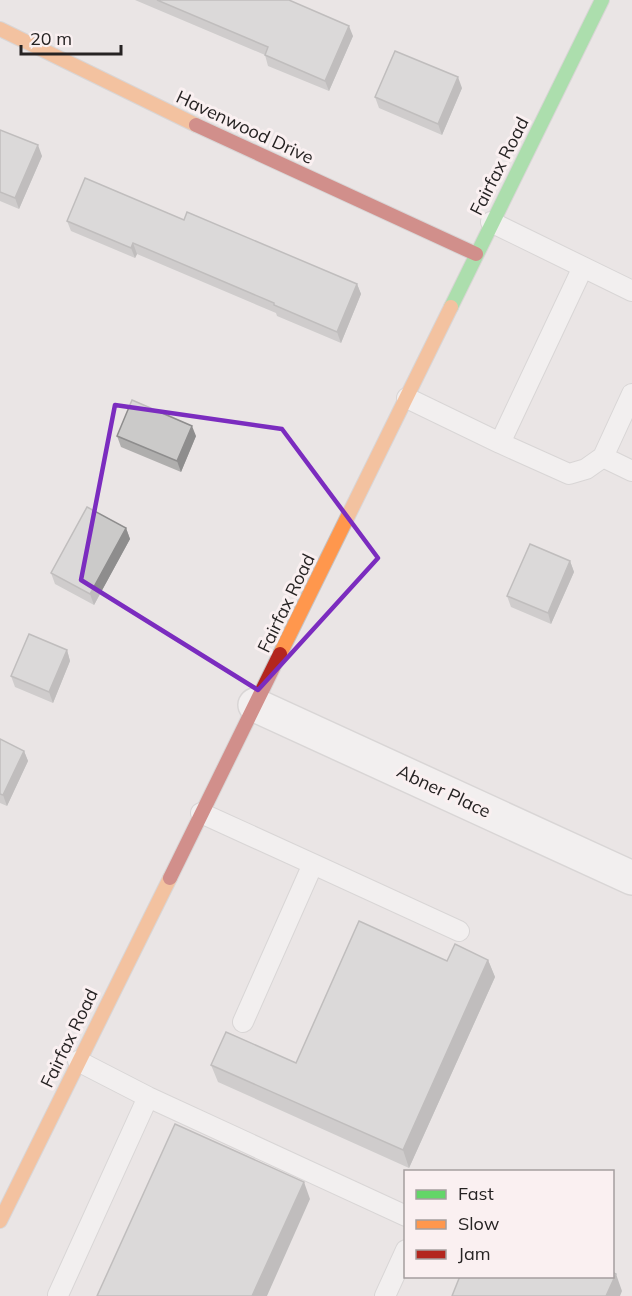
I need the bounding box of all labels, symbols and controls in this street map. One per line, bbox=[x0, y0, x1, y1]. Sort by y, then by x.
scale bar bbox=[21, 18, 122, 56]
text: 20 m bbox=[30, 27, 72, 50]
street label: Havenwood Drive bbox=[173, 85, 317, 169]
street label: Fairfax Road bbox=[464, 113, 534, 219]
street label: Fairfax Road bbox=[252, 550, 320, 656]
street label: Abner Place bbox=[393, 759, 495, 823]
street label: Fairfax Road bbox=[35, 985, 103, 1091]
legend bbox=[404, 1170, 614, 1278]
text: Fast bbox=[458, 1182, 494, 1205]
text: Slow bbox=[458, 1212, 500, 1235]
text: Jam bbox=[458, 1242, 491, 1265]

